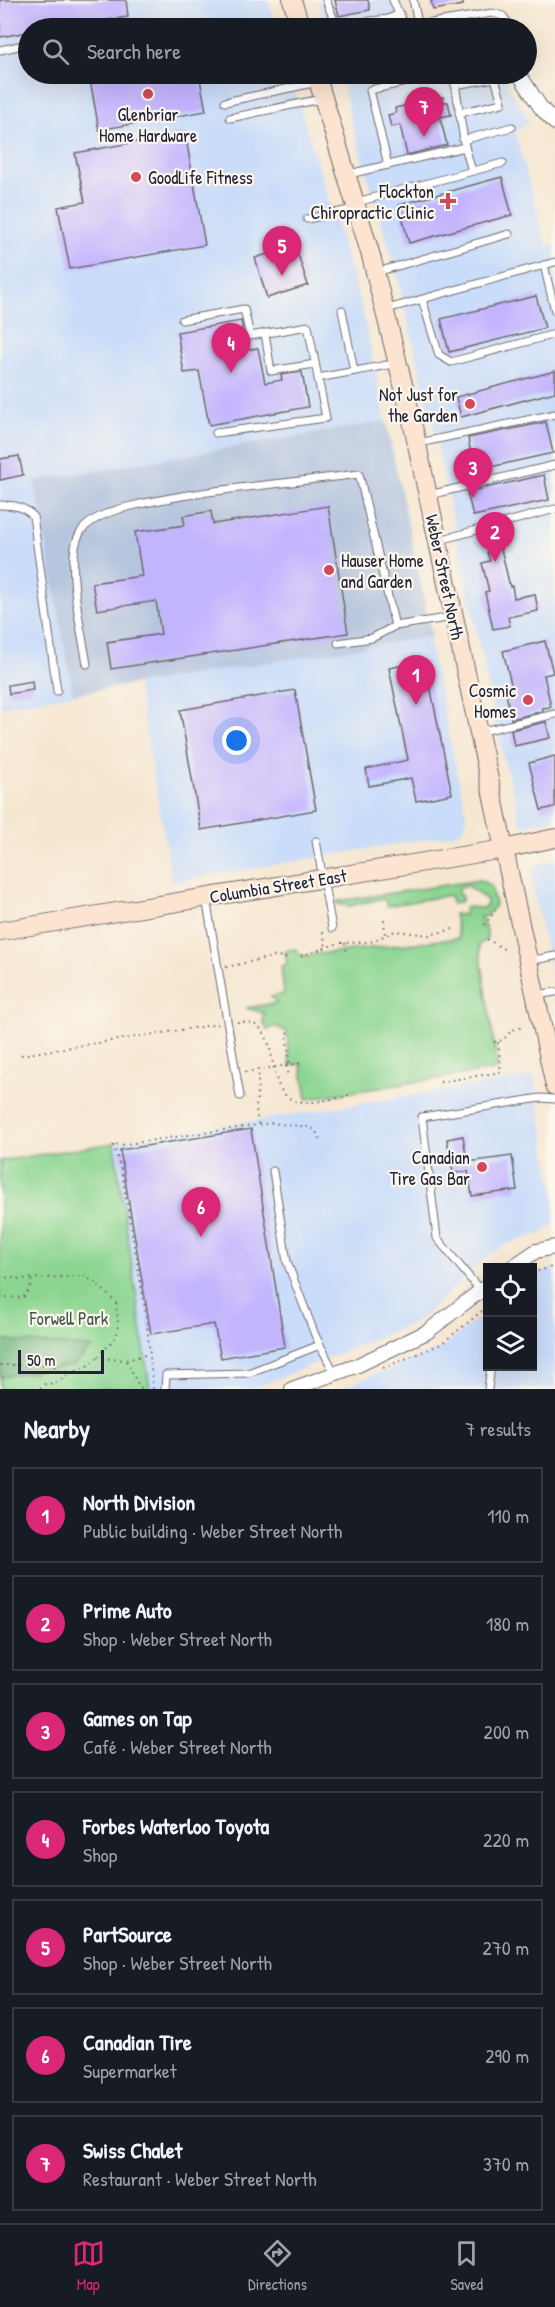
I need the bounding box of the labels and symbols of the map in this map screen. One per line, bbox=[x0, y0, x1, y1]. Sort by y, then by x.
marker: Glenbriar Home Hardware bbox=[141, 87, 155, 101]
pin: 7 bbox=[404, 88, 444, 137]
place label: Glenbriar Home Hardware bbox=[99, 102, 197, 148]
place label: GoodLife Fitness bbox=[148, 165, 253, 190]
marker: GoodLife Fitness bbox=[129, 170, 143, 184]
place label: Flockton Chiropractic Clinic bbox=[311, 179, 434, 225]
marker: Flockton Chiropractic Clinic bbox=[439, 192, 457, 210]
pin: 5 bbox=[262, 226, 302, 276]
pin: 4 bbox=[212, 324, 250, 373]
place label: Not Just for the Garden bbox=[379, 382, 458, 428]
marker: Not Just for the Garden bbox=[463, 397, 477, 411]
pin: 3 bbox=[454, 448, 492, 498]
street label: Weber Street North bbox=[420, 512, 471, 642]
pin: 2 bbox=[476, 512, 514, 562]
place label: Hauser Home and Garden bbox=[341, 548, 424, 594]
marker: Hauser Home and Garden bbox=[322, 563, 336, 577]
pin: 1 bbox=[396, 656, 436, 705]
place label: Cosmic Homes bbox=[469, 678, 516, 724]
marker: Cosmic Homes bbox=[521, 693, 535, 707]
your location bbox=[222, 726, 251, 755]
street label: Columbia Street East bbox=[208, 863, 349, 909]
place label: Canadian Tire Gas Bar bbox=[389, 1145, 470, 1191]
marker: Canadian Tire Gas Bar bbox=[475, 1160, 489, 1174]
pin: 6 bbox=[182, 1188, 220, 1237]
park label: Forwell Park bbox=[29, 1306, 109, 1331]
scale bar bbox=[18, 1347, 104, 1374]

